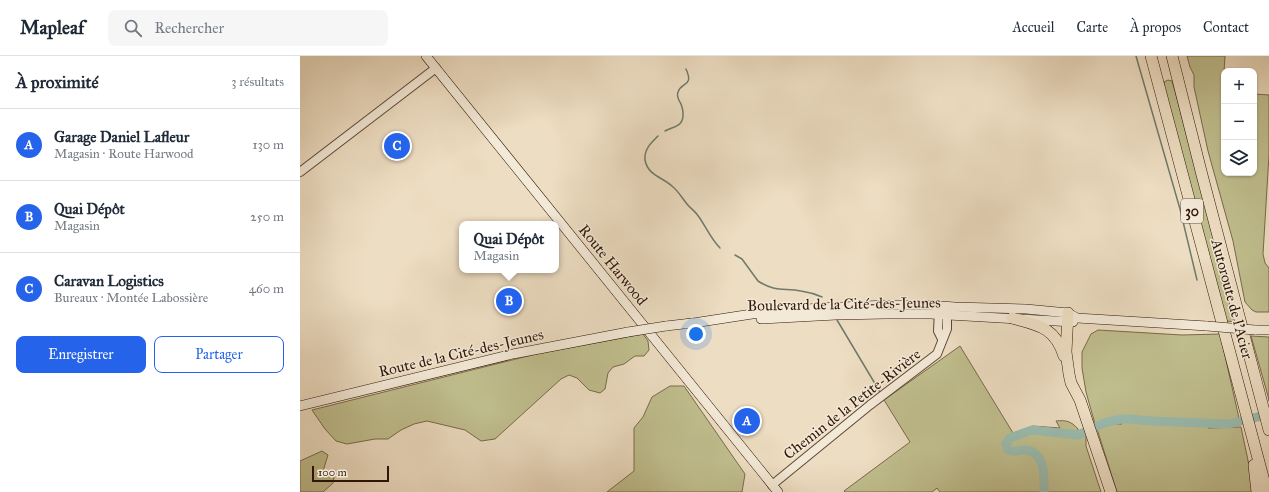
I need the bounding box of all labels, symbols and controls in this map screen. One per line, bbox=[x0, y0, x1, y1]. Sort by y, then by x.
search box bbox=[108, 10, 388, 46]
text: Mapleaf bbox=[20, 16, 84, 39]
icon: search bbox=[122, 17, 144, 39]
text: Rechercher bbox=[154, 19, 224, 37]
text: Accueil bbox=[1012, 19, 1055, 36]
text: Carte bbox=[1077, 19, 1108, 36]
text: À propos bbox=[1130, 19, 1181, 36]
text: Contact bbox=[1203, 19, 1249, 36]
map controls bbox=[1221, 68, 1257, 176]
button: + bbox=[1221, 68, 1257, 104]
text: À proximité bbox=[16, 72, 99, 93]
text: 3 résultats bbox=[231, 74, 284, 90]
button: − bbox=[1221, 104, 1257, 140]
text: Garage Daniel Lafleur bbox=[54, 128, 189, 146]
pin: C bbox=[384, 131, 410, 161]
text: A bbox=[25, 137, 33, 153]
text: 130 m bbox=[252, 137, 284, 153]
button: layers bbox=[1221, 140, 1257, 176]
text: Magasin · Route Harwood bbox=[54, 146, 194, 162]
road number: 30 bbox=[1181, 199, 1203, 223]
text: Quai Dépôt bbox=[54, 200, 125, 218]
text: B bbox=[25, 209, 33, 225]
text: 250 m bbox=[250, 209, 284, 225]
text: Magasin bbox=[54, 218, 100, 234]
popup bbox=[459, 221, 559, 273]
street label: Route Harwood bbox=[575, 221, 651, 309]
text: Quai Dépôt bbox=[474, 230, 544, 248]
street label: Autoroute de l'Acier bbox=[1207, 236, 1257, 361]
text: Magasin bbox=[474, 248, 519, 264]
text: Caravan Logistics bbox=[54, 272, 164, 290]
text: C bbox=[25, 281, 33, 297]
text: 460 m bbox=[249, 281, 284, 297]
pin: B bbox=[496, 286, 522, 316]
text: Bureaux · Montée Labossière bbox=[54, 290, 208, 306]
street label: Boulevard de la Cité-des-Jeunes bbox=[747, 293, 941, 316]
your location bbox=[686, 324, 706, 344]
street label: Route de la Cité-des-Jeunes bbox=[377, 325, 545, 382]
button: Enregistrer bbox=[16, 336, 146, 373]
button: Partager bbox=[154, 336, 284, 373]
street label: Chemin de la Petite-Rivière bbox=[780, 345, 924, 463]
pin: A bbox=[734, 406, 760, 436]
scale bar bbox=[312, 464, 389, 483]
text: 100 m bbox=[318, 466, 347, 479]

